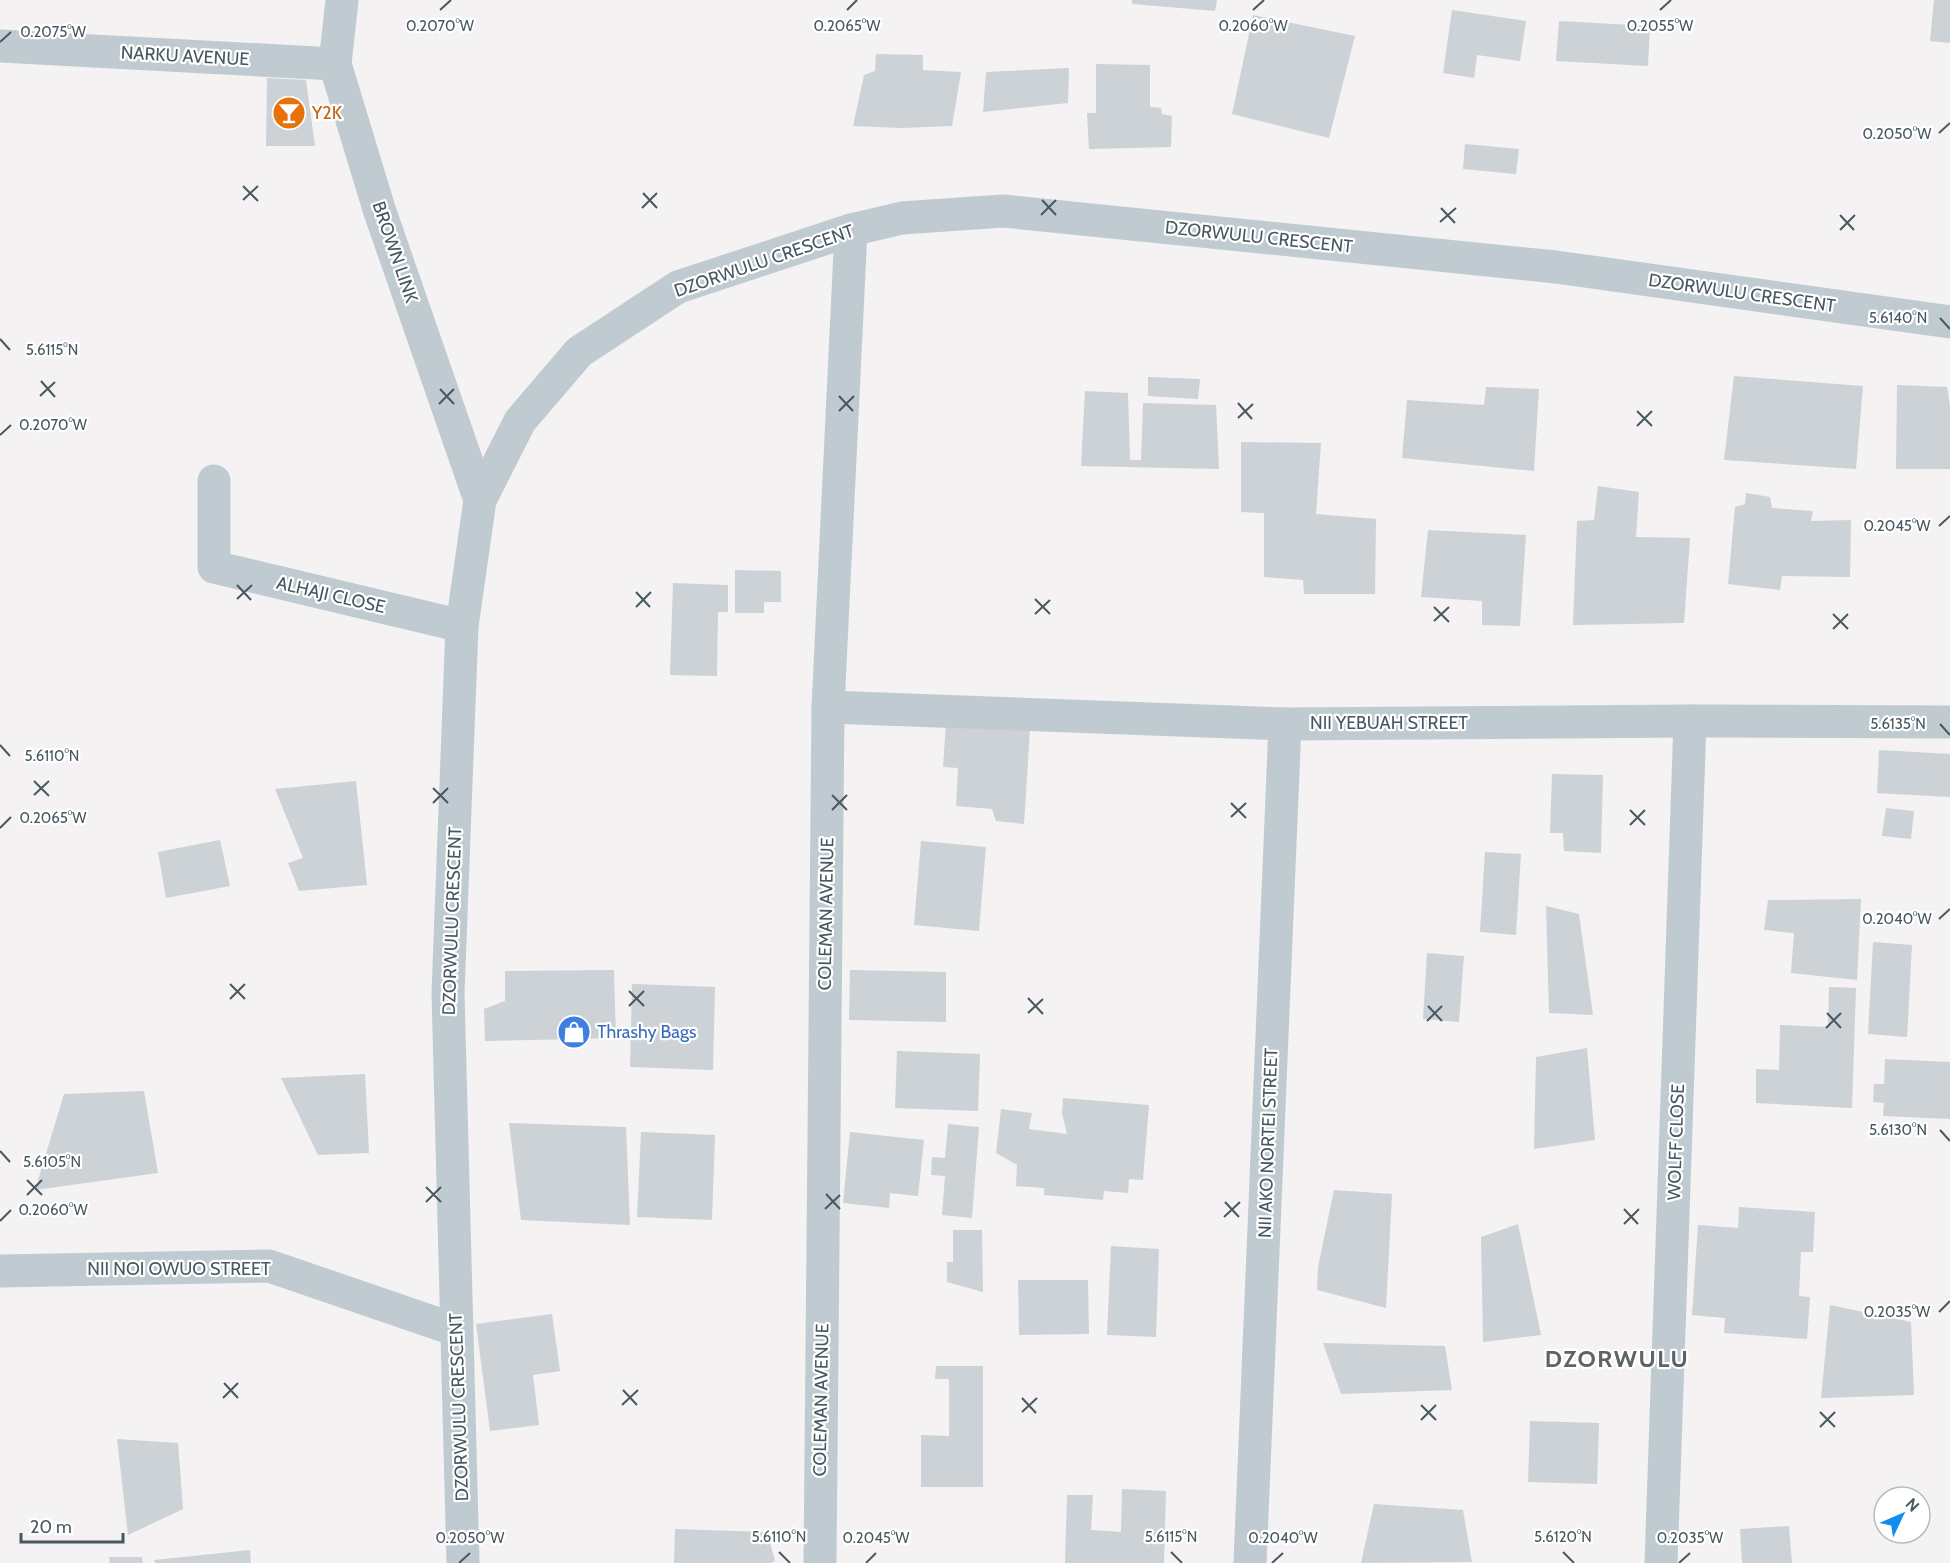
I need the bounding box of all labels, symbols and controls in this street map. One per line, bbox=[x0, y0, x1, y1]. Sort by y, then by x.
text: 0.2070°W bbox=[406, 17, 475, 35]
text: 0.2065°W bbox=[814, 17, 881, 35]
text: 0.2060°W bbox=[1218, 17, 1288, 35]
text: 0.2055°W bbox=[1627, 17, 1694, 35]
text: 0.2075°W bbox=[20, 23, 87, 41]
street label: NARKU AVENUE bbox=[120, 42, 250, 70]
bar icon: Y2K bbox=[271, 95, 307, 131]
place label: Y2K bbox=[311, 102, 343, 124]
text: 0.2050°W bbox=[1863, 125, 1932, 143]
street label: BROWN LINK bbox=[367, 199, 423, 306]
street label: DZORWULU CRESCENT bbox=[1164, 216, 1354, 258]
street label: DZORWULU CRESCENT bbox=[671, 220, 857, 302]
street label: DZORWULU CRESCENT bbox=[1647, 269, 1837, 317]
text: 5.6140°N bbox=[1869, 309, 1927, 327]
text: 5.6115°N bbox=[26, 341, 78, 359]
text: 0.2070°W bbox=[19, 416, 88, 434]
text: 0.2045°W bbox=[1864, 517, 1931, 535]
street label: ALHAJI CLOSE bbox=[274, 572, 388, 618]
street label: NII YEBUAH STREET bbox=[1310, 712, 1468, 734]
text: 5.6135°N bbox=[1870, 715, 1926, 733]
text: 5.6110°N bbox=[25, 747, 79, 765]
text: 0.2065°W bbox=[20, 809, 87, 827]
street label: DZORWULU CRESCENT bbox=[438, 826, 466, 1016]
street label: COLEMAN AVENUE bbox=[814, 837, 838, 991]
text: 0.2040°W bbox=[1862, 910, 1932, 928]
shop icon: Thrashy Bags bbox=[556, 1014, 592, 1050]
place label: Thrashy Bags bbox=[597, 1021, 696, 1043]
street label: NII AKO NORTEI STREET bbox=[1254, 1047, 1282, 1239]
street label: WOLFF CLOSE bbox=[1663, 1083, 1689, 1201]
text: 5.6130°N bbox=[1869, 1121, 1927, 1139]
text: 5.6105°N bbox=[23, 1153, 81, 1171]
text: 0.2060°W bbox=[18, 1201, 88, 1219]
street label: NII NOI OWUO STREET bbox=[87, 1258, 271, 1280]
text: 0.2035°W bbox=[1864, 1303, 1931, 1321]
street label: DZORWULU CRESCENT bbox=[445, 1312, 473, 1502]
street label: COLEMAN AVENUE bbox=[809, 1323, 833, 1477]
district label: DZORWULU bbox=[1545, 1344, 1689, 1373]
north arrow bbox=[1872, 1485, 1932, 1545]
text: N bbox=[1902, 1494, 1923, 1516]
scale bar bbox=[21, 1506, 123, 1544]
text: 20 m bbox=[30, 1516, 72, 1538]
text: 5.6110°N bbox=[752, 1528, 806, 1546]
text: 5.6115°N bbox=[1145, 1528, 1197, 1546]
text: 5.6120°N bbox=[1534, 1528, 1592, 1546]
text: 0.2050°W bbox=[436, 1529, 505, 1547]
text: 0.2045°W bbox=[843, 1529, 910, 1547]
text: 0.2040°W bbox=[1248, 1529, 1318, 1547]
text: 0.2035°W bbox=[1657, 1529, 1724, 1547]

